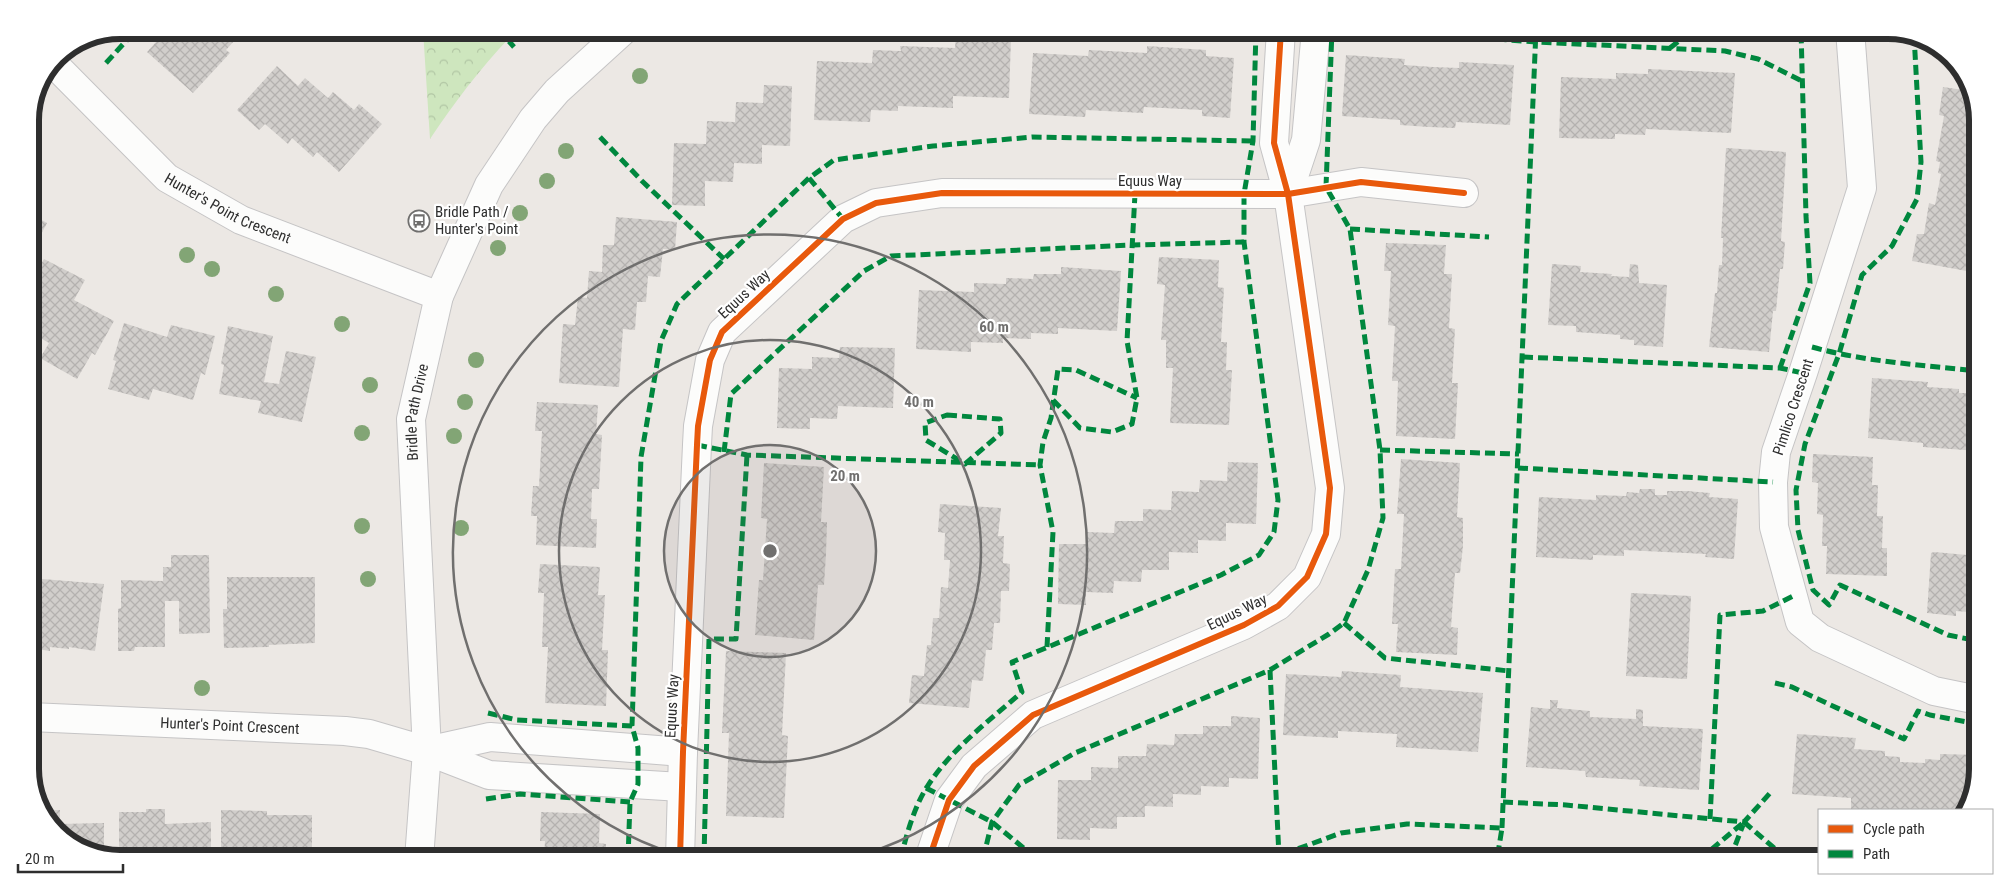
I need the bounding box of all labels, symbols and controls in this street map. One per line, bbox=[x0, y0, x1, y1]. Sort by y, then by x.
street label: Hunter's Point Crescent bbox=[161, 169, 293, 247]
street label: Equus Way bbox=[1118, 172, 1182, 190]
place label: Bridle Path / Hunter's Point bbox=[435, 203, 518, 238]
bus stop icon: Bridle Path / Hunter's Point bbox=[407, 209, 431, 233]
street label: Equus Way bbox=[714, 266, 774, 322]
text: 60 m bbox=[979, 318, 1009, 336]
street label: Pimlico Crescent bbox=[1769, 357, 1817, 457]
street label: Bridle Path Drive bbox=[402, 362, 432, 461]
text: 40 m bbox=[904, 393, 934, 411]
text: 20 m bbox=[830, 467, 860, 485]
centre of rings bbox=[761, 542, 779, 560]
street label: Equus Way bbox=[1204, 590, 1270, 634]
street label: Equus Way bbox=[661, 674, 683, 738]
street label: Hunter's Point Crescent bbox=[160, 714, 300, 738]
legend bbox=[1818, 809, 1993, 874]
text: Cycle path bbox=[1863, 820, 1925, 838]
scale bar bbox=[18, 842, 122, 874]
text: Path bbox=[1863, 845, 1890, 863]
text: 20 m bbox=[25, 850, 55, 868]

